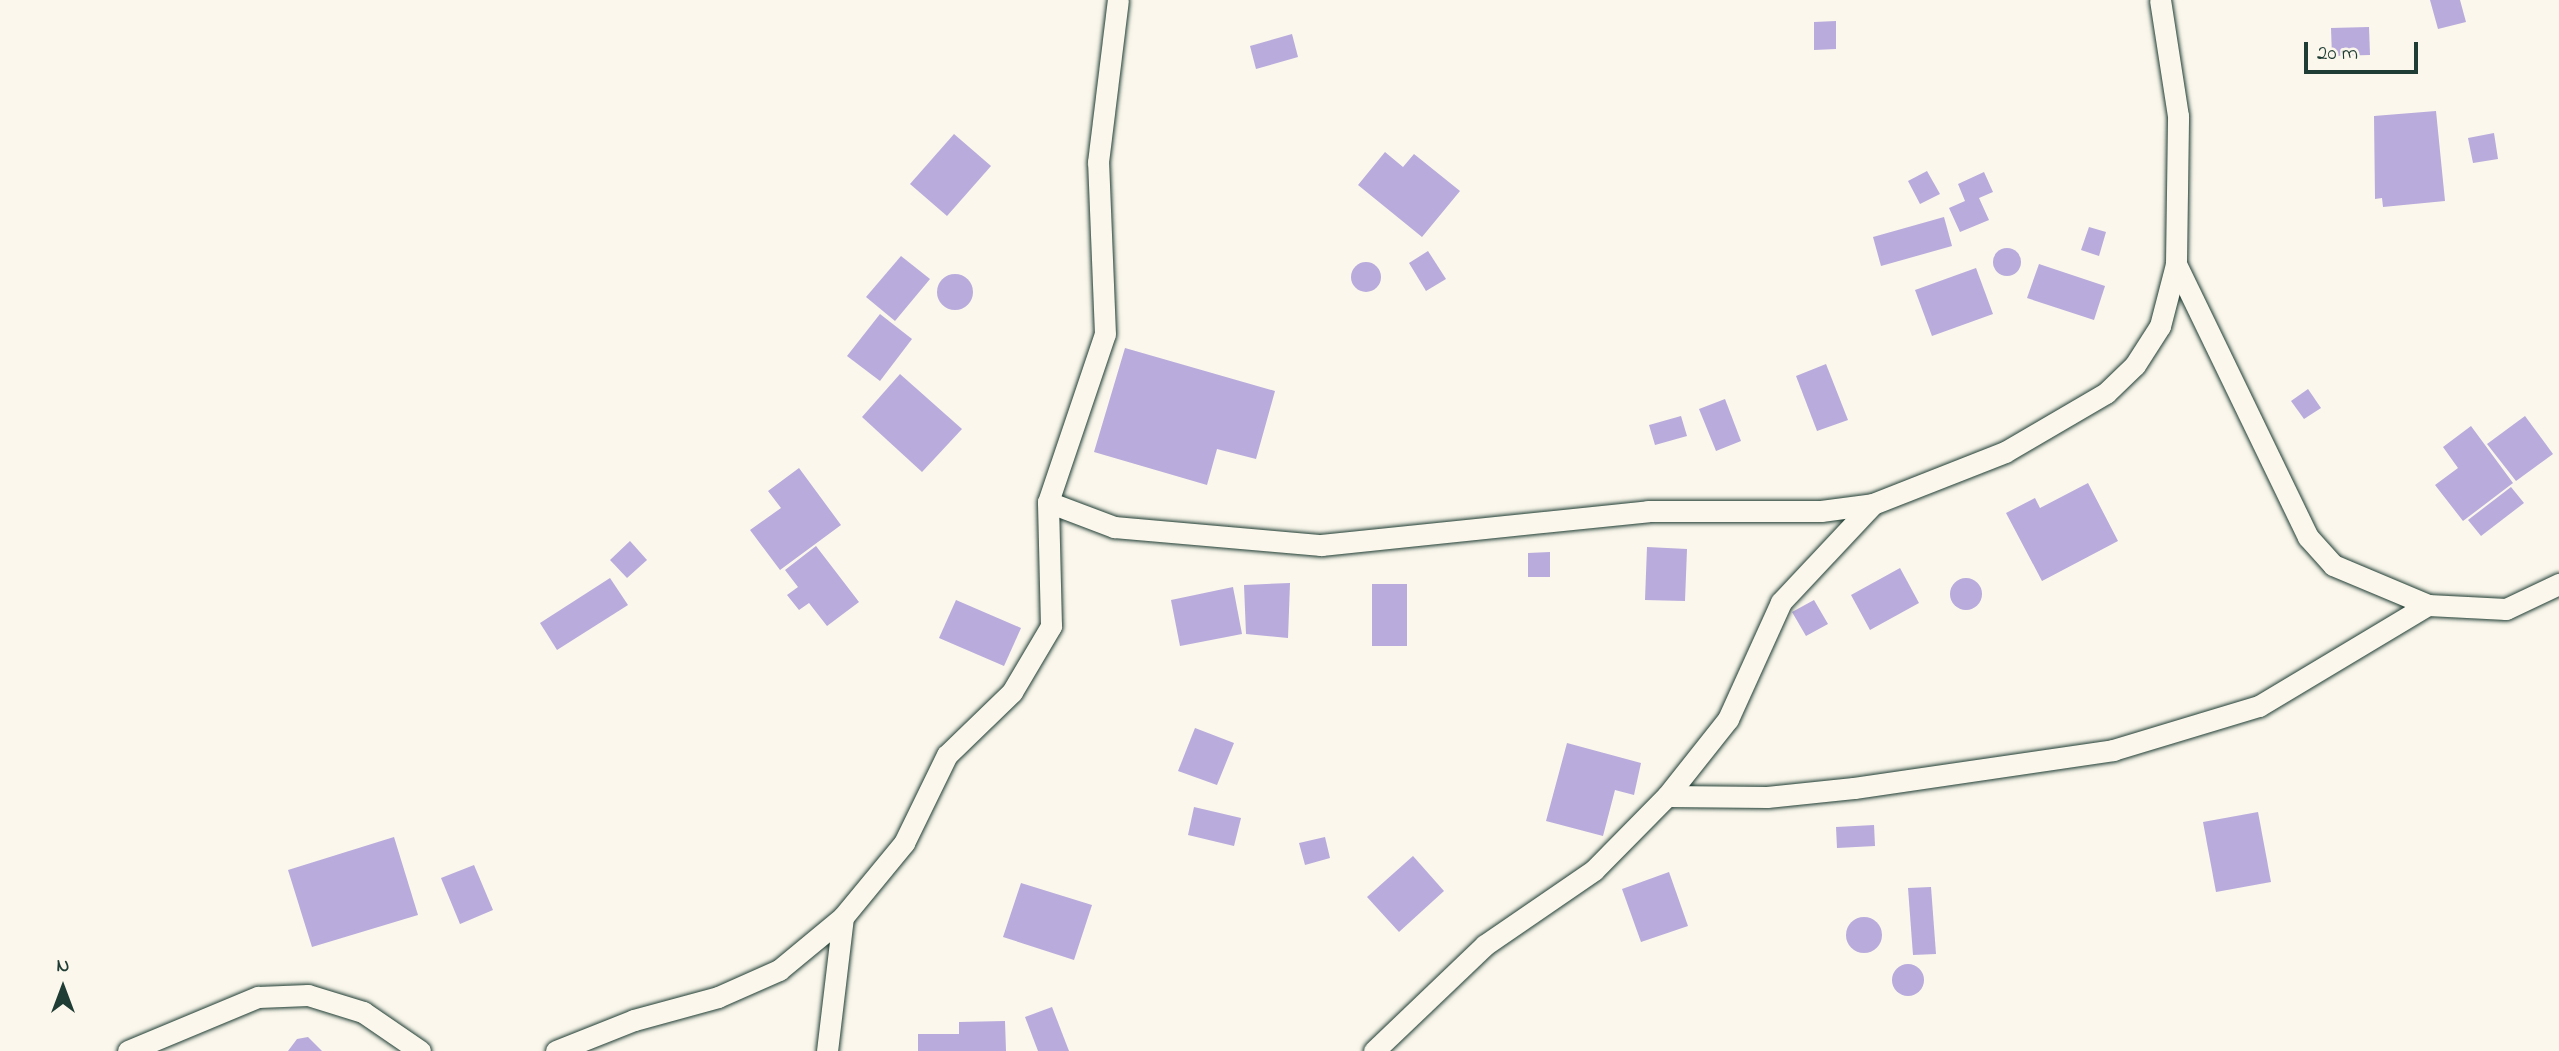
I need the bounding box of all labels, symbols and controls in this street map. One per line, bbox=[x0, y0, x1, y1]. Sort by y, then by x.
scale bar bbox=[2307, 28, 2421, 72]
text: 20 m bbox=[2317, 39, 2358, 69]
north arrow bbox=[28, 953, 98, 1023]
text: N bbox=[57, 953, 69, 980]

